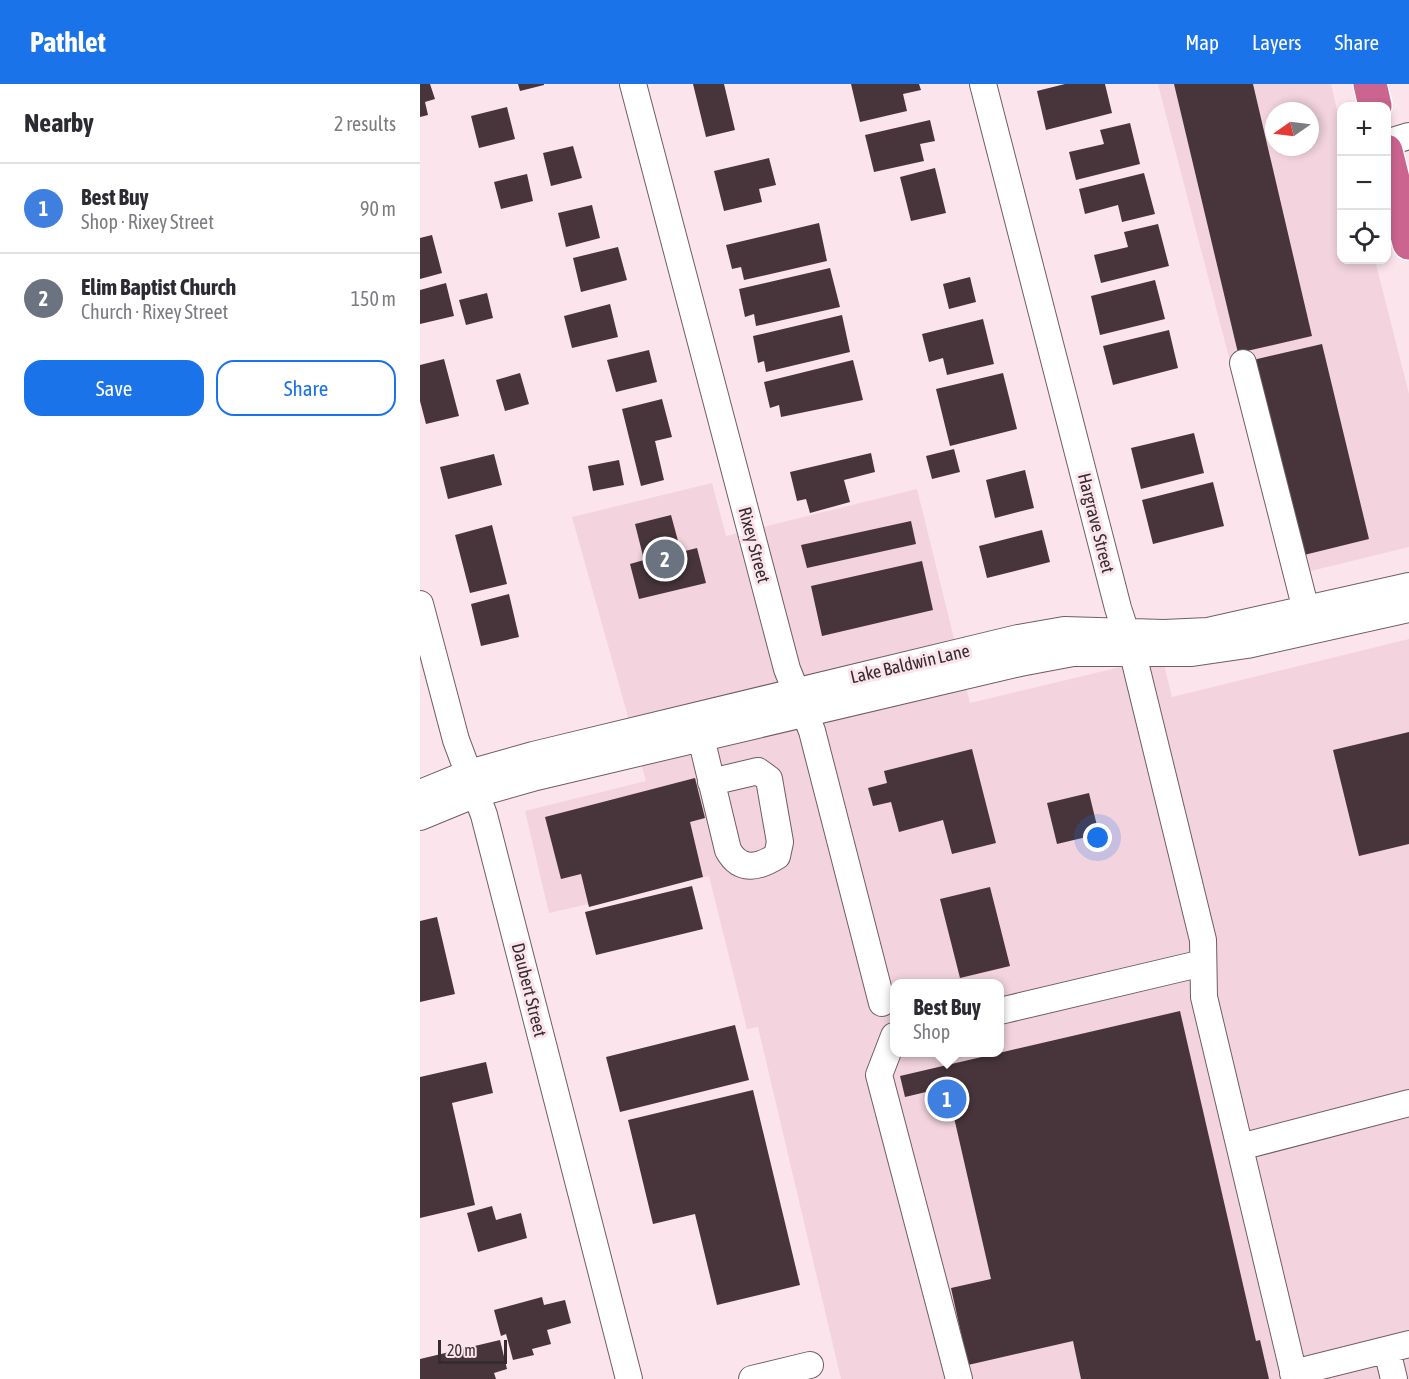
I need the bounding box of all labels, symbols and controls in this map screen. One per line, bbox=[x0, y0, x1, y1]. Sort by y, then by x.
text: Pathlet bbox=[30, 26, 106, 58]
text: Map bbox=[1185, 30, 1219, 54]
text: Layers bbox=[1252, 30, 1302, 54]
text: Share bbox=[1335, 30, 1379, 54]
north arrow bbox=[1265, 102, 1319, 156]
map controls bbox=[1337, 102, 1391, 264]
button: + bbox=[1337, 102, 1391, 156]
text: Nearby bbox=[24, 108, 94, 138]
text: 2 results bbox=[334, 112, 396, 135]
button: − bbox=[1337, 156, 1391, 210]
text: Best Buy bbox=[81, 184, 149, 210]
text: 1 bbox=[39, 197, 48, 220]
text: 90 m bbox=[360, 197, 396, 220]
text: Shop · Rixey Street bbox=[81, 210, 214, 233]
button: locate bbox=[1337, 210, 1391, 264]
text: Elim Baptist Church bbox=[81, 274, 236, 300]
text: 2 bbox=[39, 287, 48, 310]
text: 150 m bbox=[351, 287, 396, 310]
text: Church · Rixey Street bbox=[81, 300, 228, 323]
button: Save bbox=[24, 360, 204, 416]
button: Share bbox=[216, 360, 396, 416]
street label: Hargrave Street bbox=[1074, 471, 1119, 575]
street label: Rixey Street bbox=[734, 505, 775, 585]
pin: 2 bbox=[646, 536, 684, 582]
street label: Lake Baldwin Lane bbox=[848, 640, 972, 687]
your location bbox=[1083, 823, 1112, 852]
street label: Daubert Street bbox=[508, 941, 551, 1039]
popup bbox=[890, 979, 1004, 1057]
text: Best Buy bbox=[913, 994, 981, 1020]
text: Shop bbox=[913, 1020, 950, 1043]
pin: 1 bbox=[928, 1076, 966, 1122]
scale bar bbox=[438, 1337, 507, 1364]
text: 20 m bbox=[447, 1341, 476, 1359]

